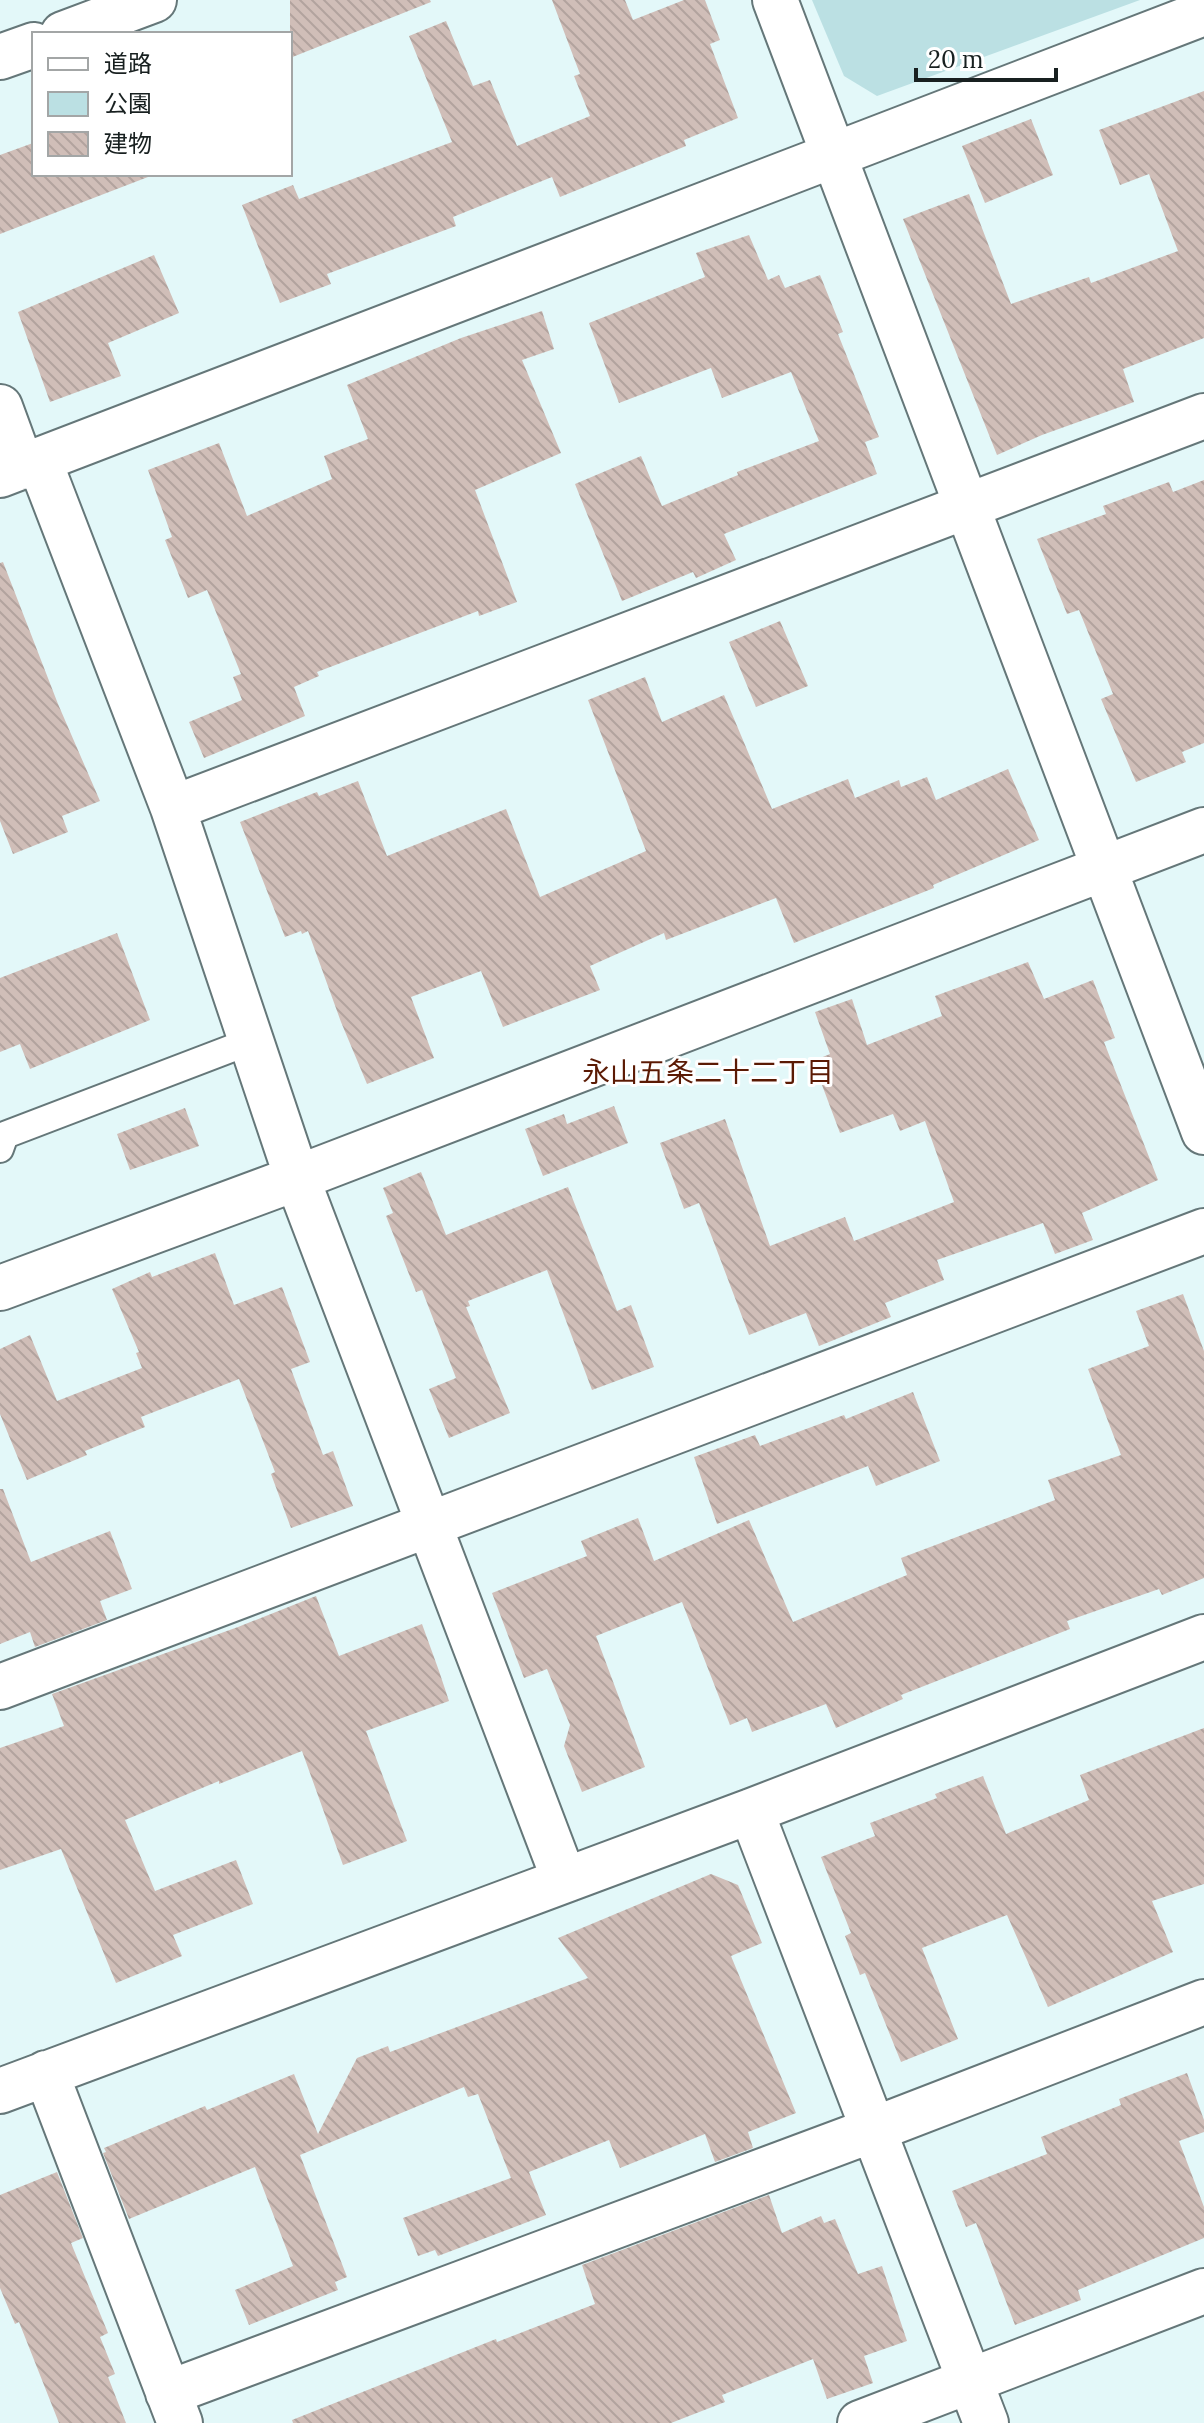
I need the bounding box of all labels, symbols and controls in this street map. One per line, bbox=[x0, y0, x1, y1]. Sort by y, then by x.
legend bbox=[32, 32, 292, 176]
scale bar bbox=[916, 32, 1056, 82]
text: 20 m bbox=[928, 44, 984, 75]
text: 道路 bbox=[104, 48, 152, 79]
text: 公園 bbox=[104, 88, 152, 119]
text: 建物 bbox=[104, 128, 152, 159]
district label: 永山五条二十二丁目 bbox=[582, 1054, 834, 1090]

